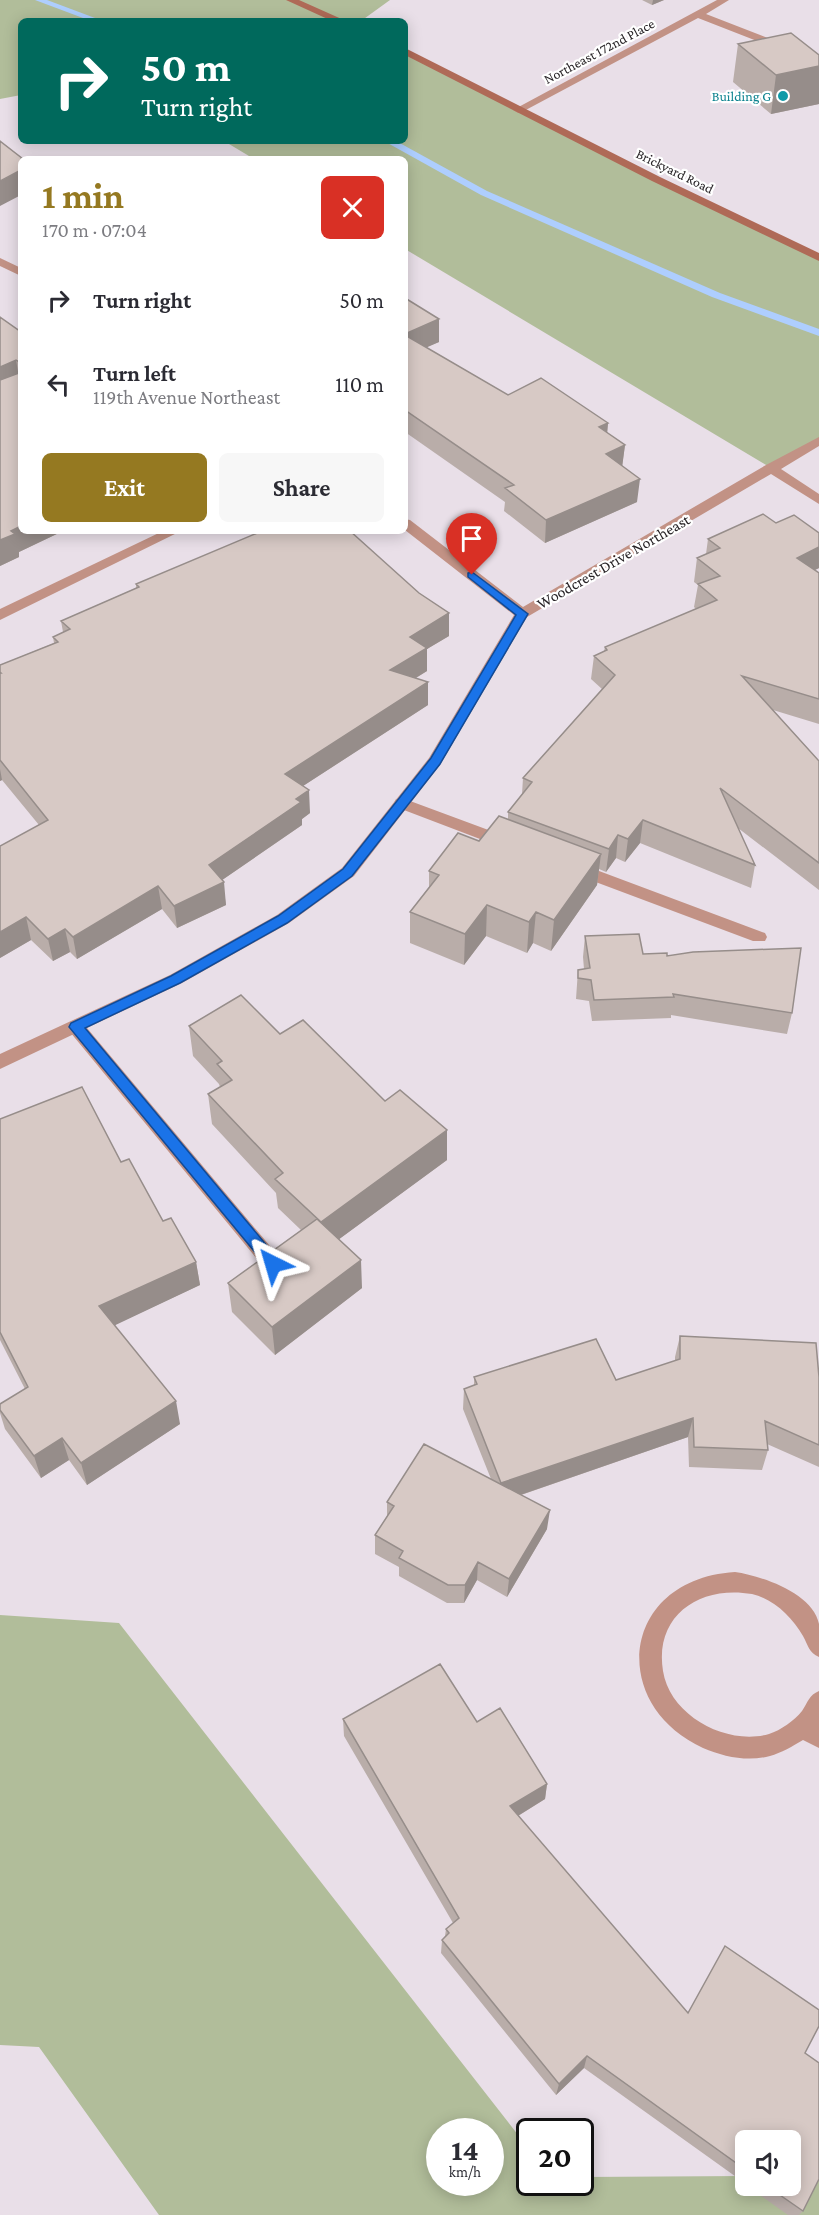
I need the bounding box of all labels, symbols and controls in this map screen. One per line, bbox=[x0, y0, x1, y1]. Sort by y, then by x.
street label: Northeast 172nd Place bbox=[541, 15, 657, 87]
icon: right bbox=[42, 42, 120, 120]
text: 50 m bbox=[141, 43, 231, 90]
place label: Building G bbox=[712, 88, 771, 104]
marker: Building G bbox=[776, 89, 790, 103]
text: Turn right bbox=[141, 92, 252, 122]
street label: Brickyard Road bbox=[634, 145, 717, 197]
text: 1 min bbox=[42, 176, 124, 216]
button: close bbox=[321, 176, 384, 239]
text: 170 m · 07:04 bbox=[42, 219, 147, 241]
icon: right bbox=[42, 284, 75, 317]
text: Turn right bbox=[93, 288, 191, 313]
text: 50 m bbox=[339, 288, 384, 313]
text: Turn left bbox=[93, 361, 176, 386]
icon: left bbox=[42, 368, 75, 401]
text: 110 m bbox=[335, 372, 384, 397]
text: 119th Avenue Northeast bbox=[93, 386, 280, 408]
button: Exit bbox=[42, 453, 207, 522]
button: Share bbox=[219, 453, 384, 522]
street label: Woodcrest Drive Northeast bbox=[534, 510, 693, 612]
pin bbox=[446, 513, 497, 575]
icon: arrive bbox=[455, 522, 488, 555]
position arrow bbox=[241, 1232, 305, 1296]
speed limit sign: 20 bbox=[516, 2118, 594, 2196]
map controls bbox=[735, 2130, 801, 2196]
button: sound bbox=[735, 2130, 801, 2196]
text: 14 bbox=[451, 2133, 479, 2166]
text: km/h bbox=[449, 2164, 481, 2180]

